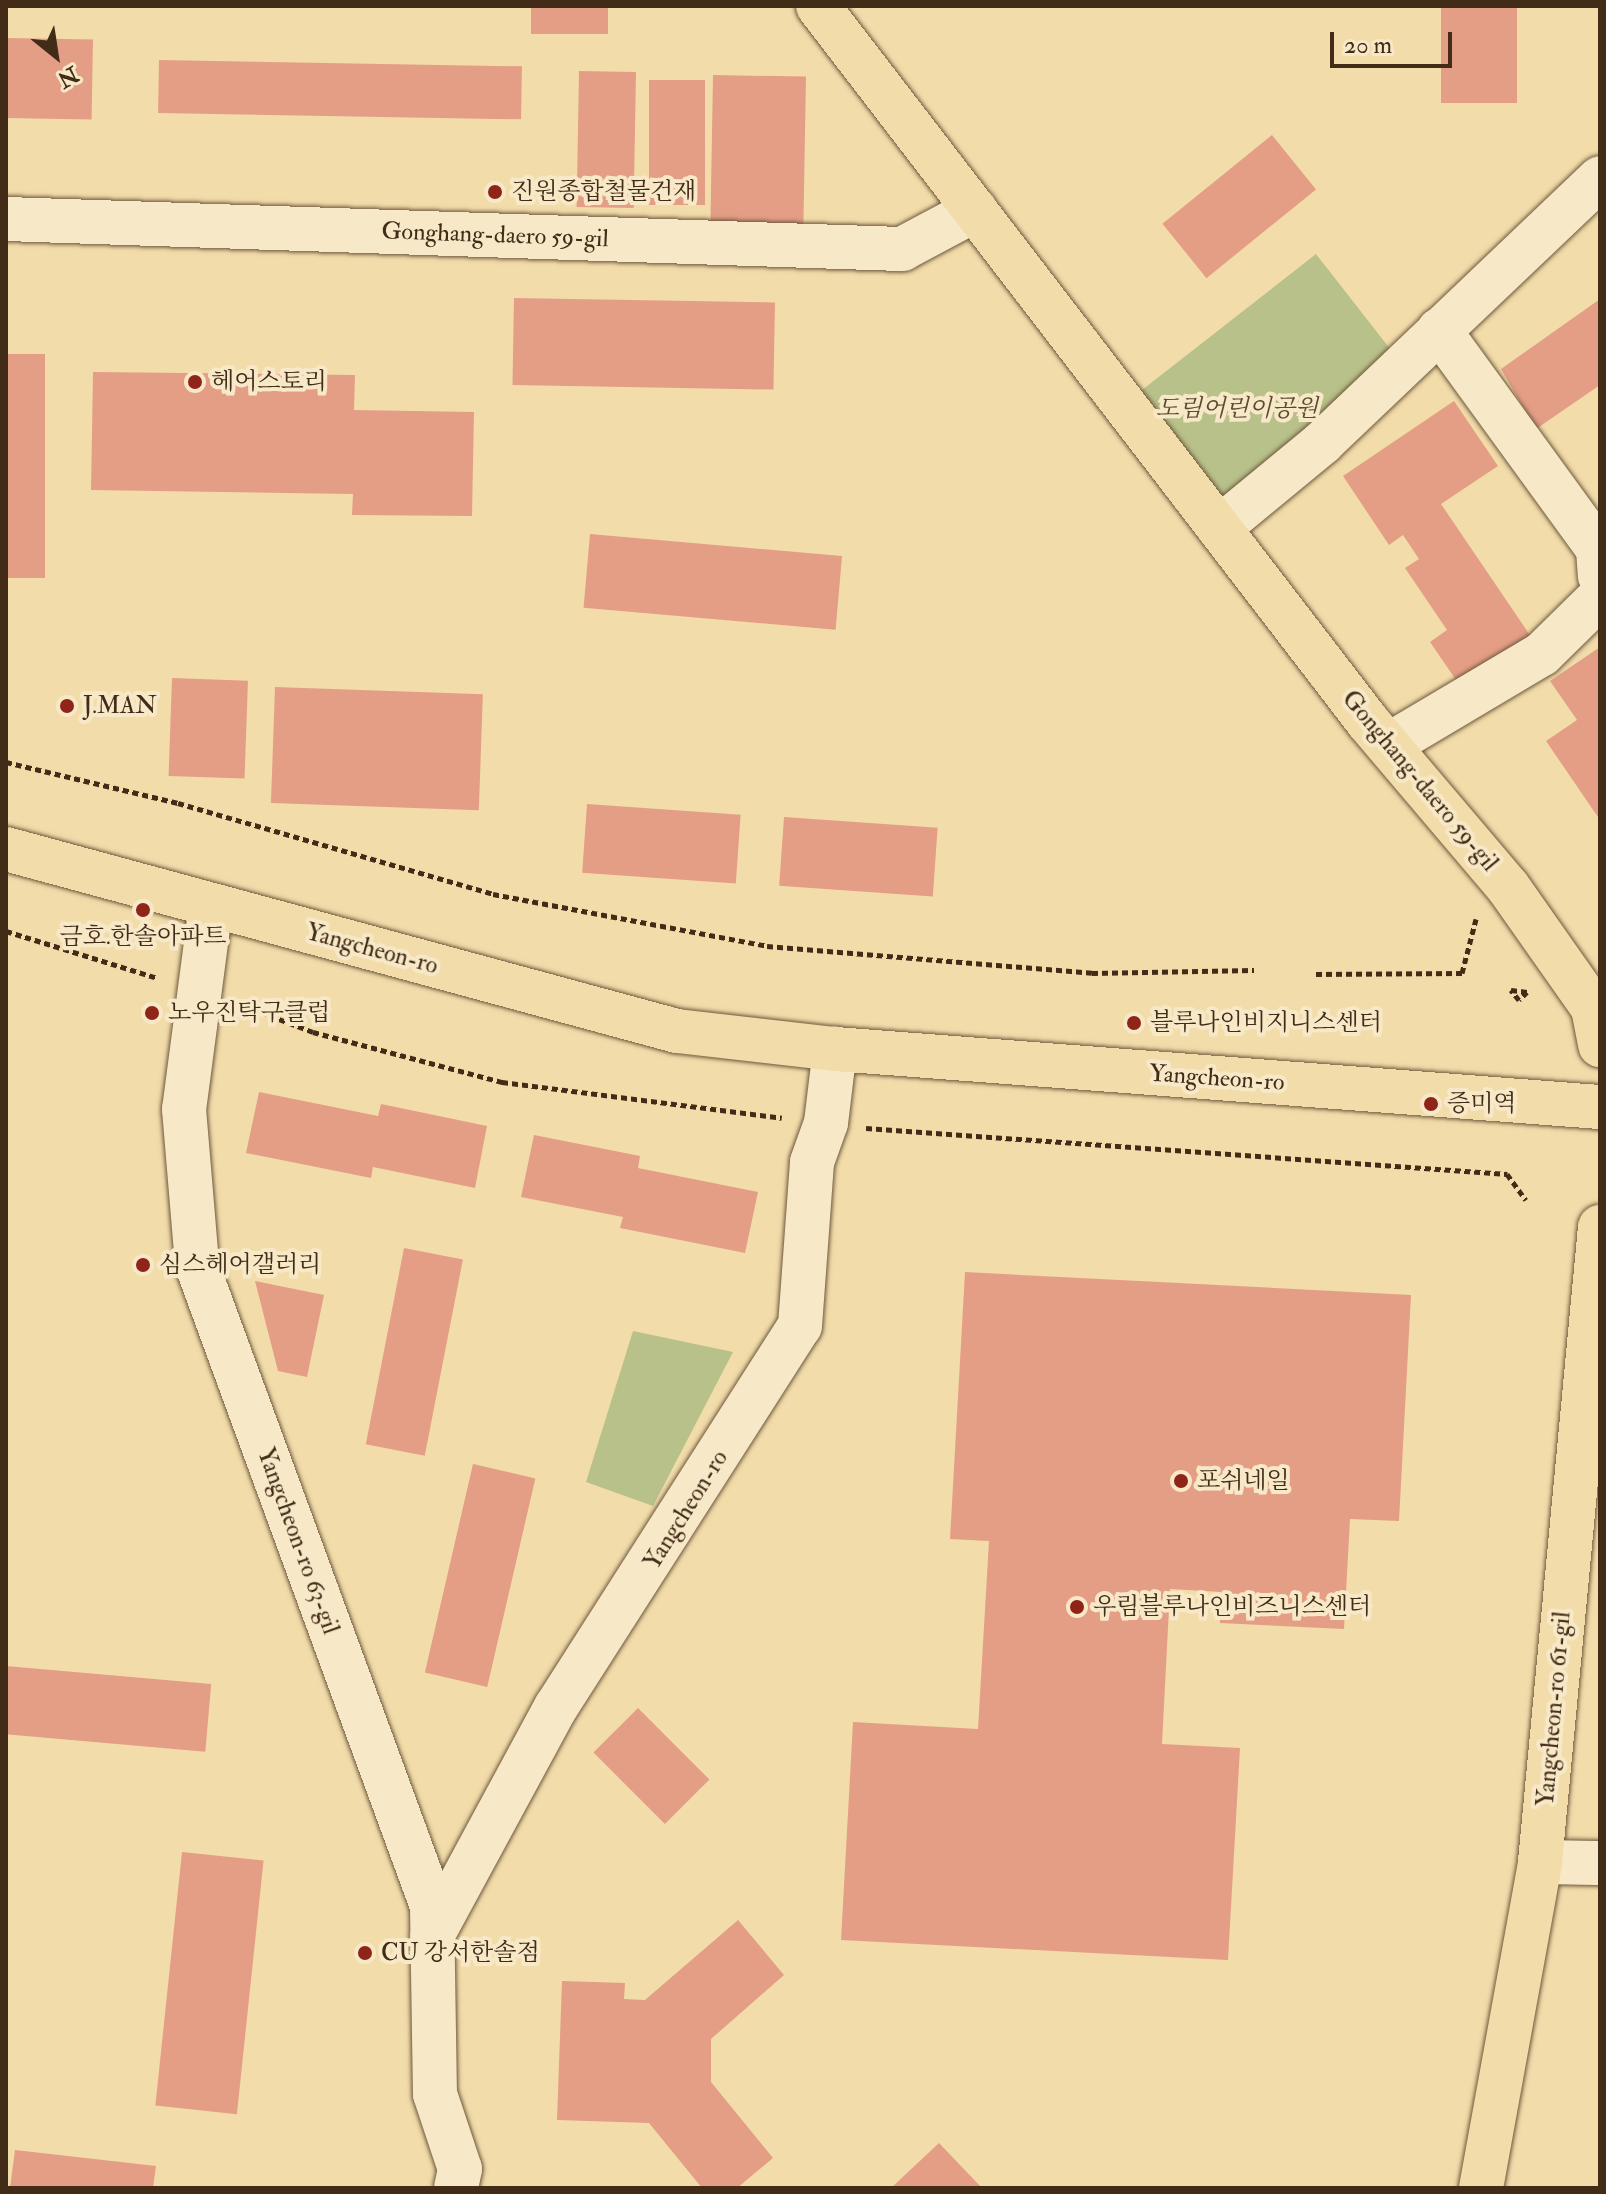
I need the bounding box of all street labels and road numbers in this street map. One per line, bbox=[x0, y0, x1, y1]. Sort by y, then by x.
street label: Gonghang-daero 59-gil bbox=[381, 217, 609, 253]
street label: Gonghang-daero 59-gil bbox=[1336, 685, 1504, 877]
street label: Yangcheon-ro bbox=[303, 918, 441, 980]
street label: Yangcheon-ro bbox=[1149, 1059, 1285, 1097]
street label: Yangcheon-ro 63-gil bbox=[251, 1444, 345, 1638]
street label: Yangcheon-ro bbox=[638, 1445, 734, 1575]
street label: Yangcheon-ro 61-gil bbox=[1531, 1610, 1577, 1808]

